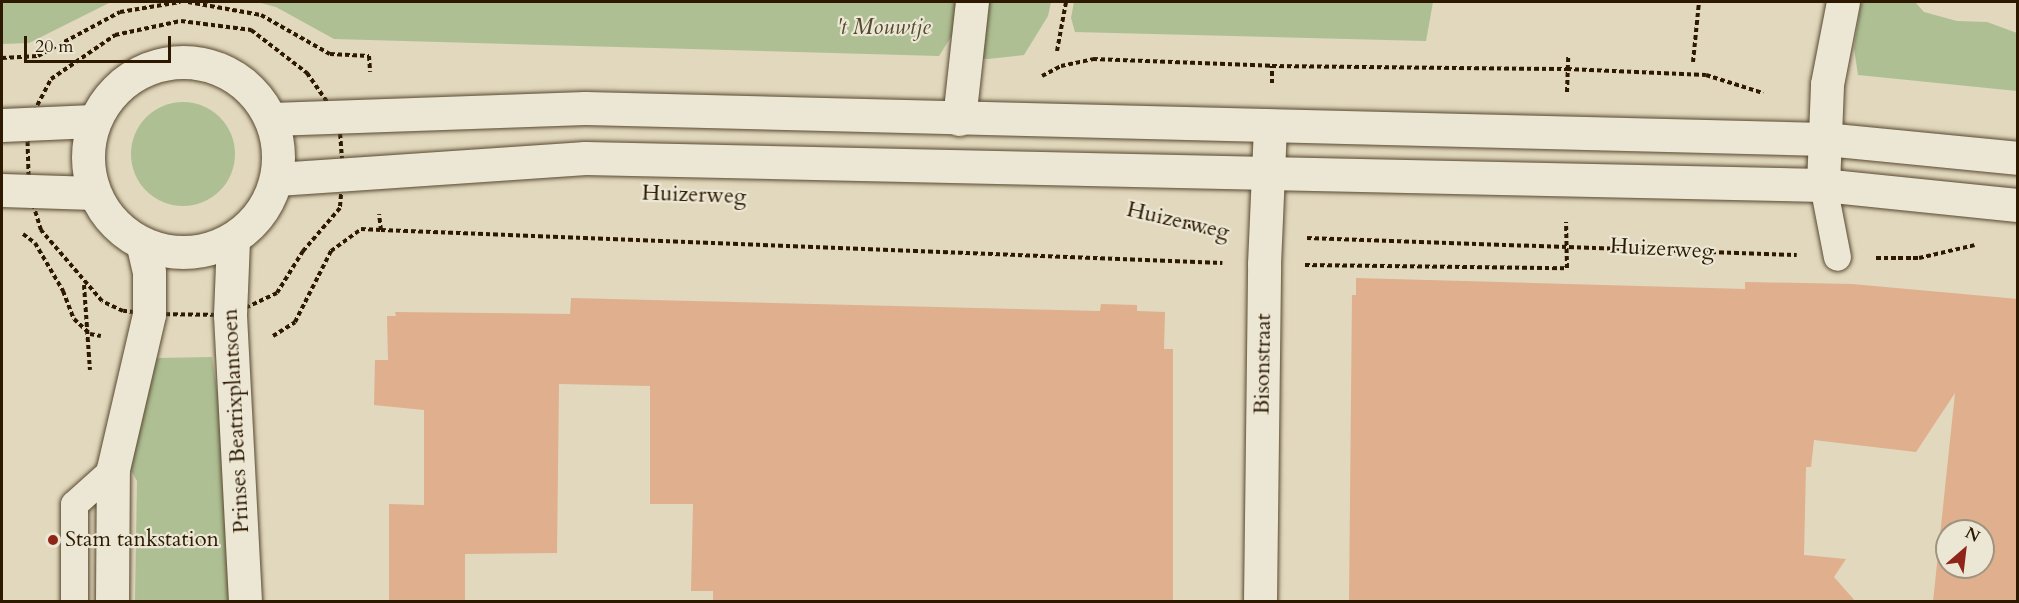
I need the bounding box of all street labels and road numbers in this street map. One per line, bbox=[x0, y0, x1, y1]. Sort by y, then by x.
street label: Huizerweg bbox=[641, 180, 747, 210]
street label: Huizerweg bbox=[1124, 196, 1232, 246]
street label: Huizerweg bbox=[1609, 233, 1715, 265]
street label: Prinses Beatrixplantsoen bbox=[217, 308, 255, 534]
street label: Bisonstraat bbox=[1249, 313, 1277, 415]

